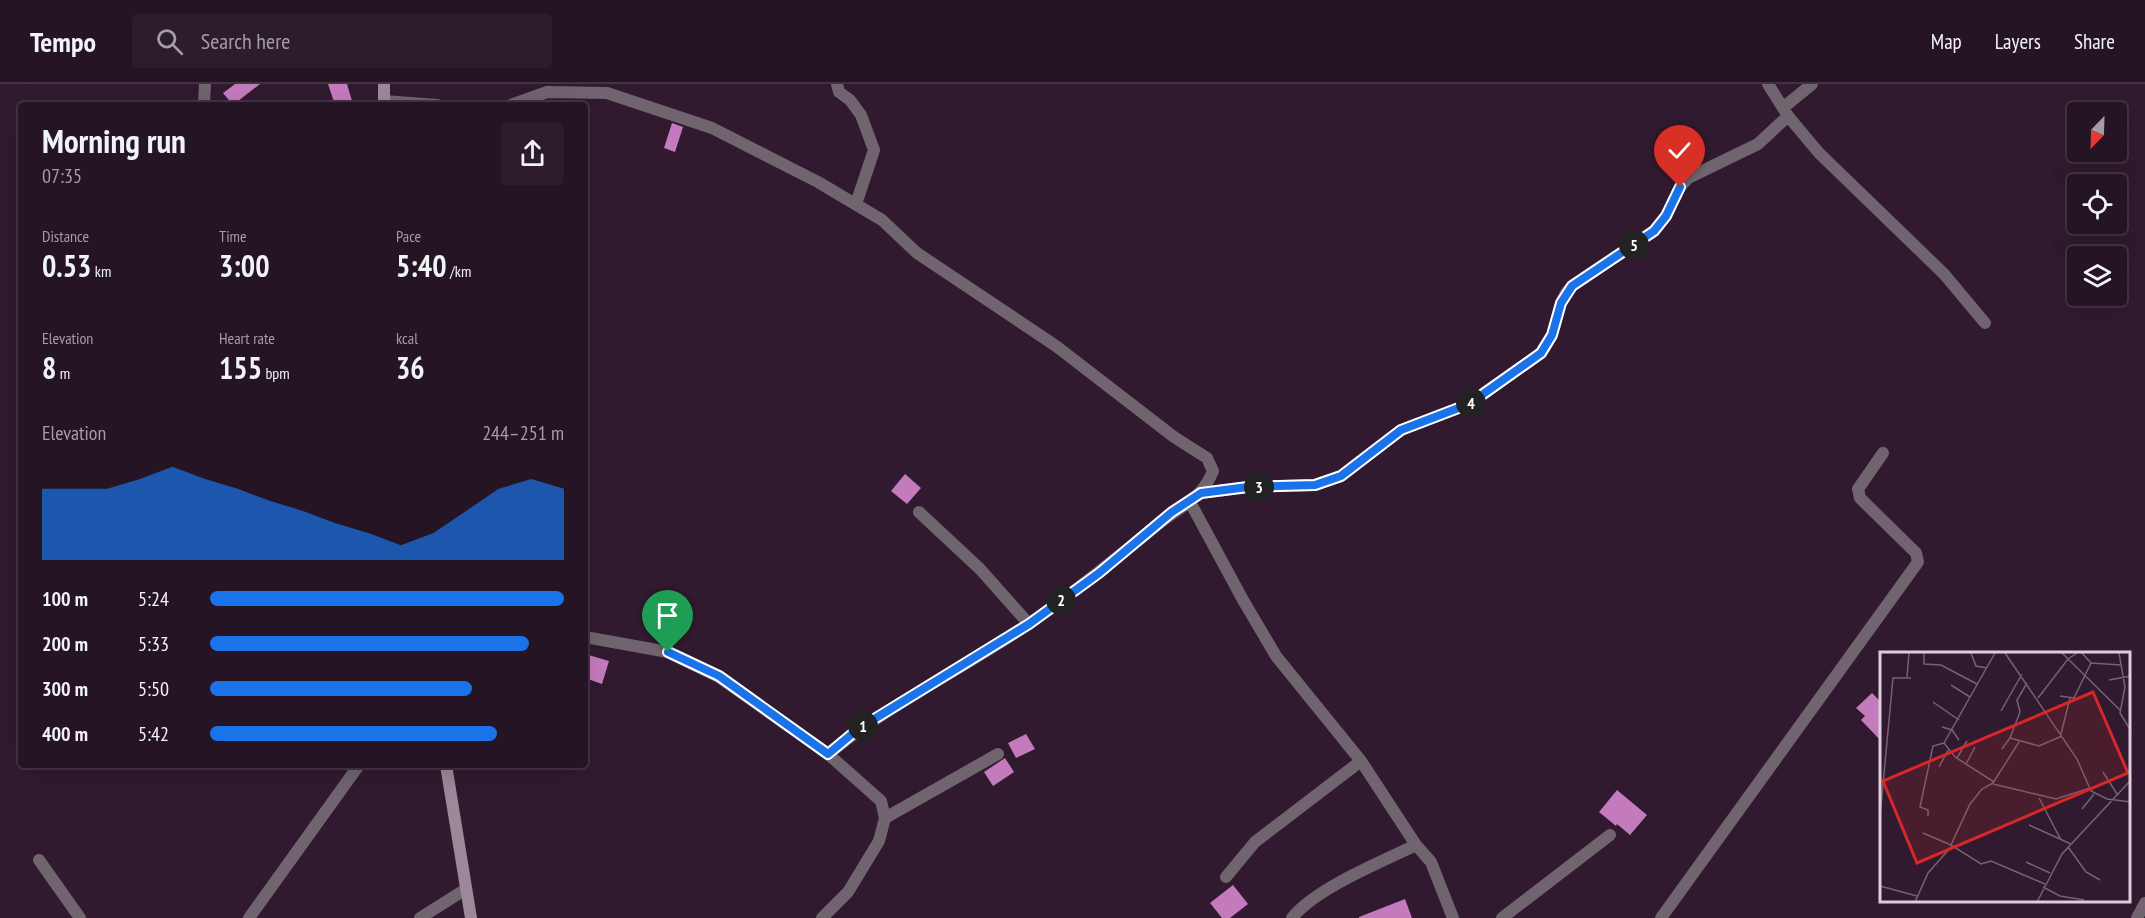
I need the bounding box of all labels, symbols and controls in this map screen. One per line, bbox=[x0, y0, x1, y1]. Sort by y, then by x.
search box bbox=[132, 14, 552, 68]
text: Tempo bbox=[30, 23, 96, 60]
icon: search bbox=[153, 25, 186, 58]
text: Search here bbox=[201, 27, 290, 55]
text: Map bbox=[1931, 28, 1962, 55]
text: Layers bbox=[1995, 28, 2041, 55]
text: Share bbox=[2074, 28, 2115, 55]
north arrow bbox=[2067, 102, 2127, 162]
map controls bbox=[2067, 102, 2127, 306]
text: Morning run bbox=[42, 119, 186, 162]
button: share bbox=[501, 122, 564, 185]
pin bbox=[1654, 125, 1705, 187]
icon: check bbox=[1663, 134, 1696, 167]
text: 07:35 bbox=[42, 163, 82, 189]
button: locate bbox=[2067, 174, 2127, 234]
text: Distance bbox=[42, 226, 89, 246]
text: Time bbox=[219, 226, 247, 246]
text: Pace bbox=[396, 226, 421, 246]
pin: 5 bbox=[1619, 230, 1649, 260]
text: 5 bbox=[1630, 235, 1638, 255]
text: 0.53 bbox=[42, 246, 91, 285]
text: 3:00 bbox=[219, 246, 270, 285]
text: 5:40 bbox=[396, 246, 447, 285]
button: layers bbox=[2067, 246, 2127, 306]
text: km bbox=[91, 261, 111, 281]
text: /km bbox=[447, 261, 471, 281]
text: Elevation bbox=[42, 328, 93, 348]
text: Heart rate bbox=[219, 328, 275, 348]
text: kcal bbox=[396, 328, 418, 348]
text: 8 bbox=[42, 348, 56, 387]
text: 155 bbox=[219, 348, 262, 387]
text: 36 bbox=[396, 348, 425, 387]
text: m bbox=[56, 363, 70, 383]
text: bpm bbox=[262, 363, 290, 383]
pin: 4 bbox=[1456, 388, 1486, 418]
text: 4 bbox=[1467, 393, 1475, 413]
text: Elevation bbox=[42, 420, 106, 446]
text: 244–251 m bbox=[482, 420, 564, 446]
pin: 3 bbox=[1244, 472, 1274, 502]
text: 3 bbox=[1255, 477, 1263, 497]
pin: 2 bbox=[1046, 585, 1076, 615]
text: 100 m bbox=[42, 586, 88, 612]
text: 5:24 bbox=[138, 586, 169, 612]
pin bbox=[642, 590, 693, 652]
text: 2 bbox=[1057, 590, 1065, 610]
icon: arrive bbox=[651, 599, 684, 632]
text: 200 m bbox=[42, 631, 88, 657]
text: 5:33 bbox=[138, 631, 169, 657]
inset map bbox=[1880, 652, 2130, 903]
text: 300 m bbox=[42, 676, 88, 702]
text: 5:50 bbox=[138, 676, 169, 702]
pin: 1 bbox=[848, 711, 878, 741]
text: 1 bbox=[859, 716, 867, 736]
text: 400 m bbox=[42, 721, 88, 747]
text: 5:42 bbox=[138, 721, 169, 747]

